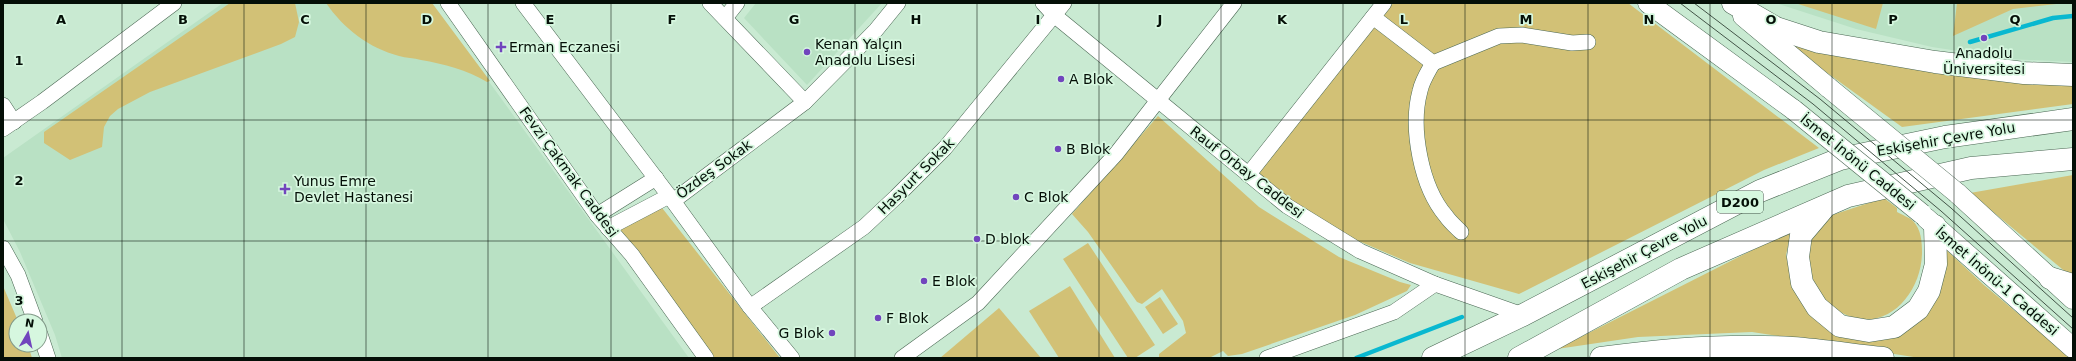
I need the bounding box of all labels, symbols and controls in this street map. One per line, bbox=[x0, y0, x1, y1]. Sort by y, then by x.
text: A bbox=[56, 12, 66, 27]
text: B bbox=[178, 12, 188, 27]
text: C bbox=[300, 12, 310, 27]
text: D bbox=[422, 12, 433, 27]
text: E bbox=[546, 12, 554, 27]
text: F bbox=[668, 12, 676, 27]
text: G bbox=[789, 12, 799, 27]
text: H bbox=[911, 12, 921, 27]
text: I bbox=[1036, 12, 1040, 27]
text: J bbox=[1157, 12, 1162, 27]
text: K bbox=[1277, 12, 1288, 27]
text: L bbox=[1400, 12, 1408, 27]
text: M bbox=[1520, 12, 1532, 27]
text: N bbox=[1644, 12, 1654, 27]
text: O bbox=[1765, 12, 1777, 27]
text: P bbox=[1888, 12, 1898, 27]
text: Q bbox=[2009, 12, 2021, 27]
marker: Anadolu Üniversitesi bbox=[1979, 33, 1989, 43]
place label: Kenan Yalçın Anadolu Lisesi bbox=[815, 36, 915, 68]
place label: Erman Eczanesi bbox=[509, 39, 620, 55]
marker: Erman Eczanesi bbox=[496, 42, 506, 52]
place label: Anadolu Üniversitesi bbox=[1943, 45, 2025, 77]
marker: Kenan Yalçın Anadolu Lisesi bbox=[802, 47, 812, 57]
text: 1 bbox=[14, 53, 24, 68]
place label: A Blok bbox=[1069, 71, 1114, 87]
marker: A Blok bbox=[1056, 74, 1066, 84]
street label: Fevzi Çakmak Caddesi bbox=[516, 104, 622, 240]
street label: İsmet İnönü Caddesi bbox=[1797, 110, 1919, 213]
street label: Eskişehir Çevre Yolu bbox=[1876, 119, 2016, 159]
street label: Rauf Orbay Caddesi bbox=[1187, 123, 1307, 221]
street label: Hasyurt Sokak bbox=[875, 134, 958, 217]
street label: Özdeş Sokak bbox=[672, 135, 756, 202]
place label: B Blok bbox=[1066, 141, 1111, 157]
marker: B Blok bbox=[1053, 144, 1063, 154]
text: 2 bbox=[14, 173, 24, 188]
place label: Yunus Emre Devlet Hastanesi bbox=[293, 173, 413, 205]
marker: Yunus Emre Devlet Hastanesi bbox=[279, 183, 291, 195]
place label: C Blok bbox=[1024, 189, 1069, 205]
road number: D200 bbox=[1717, 191, 1763, 213]
marker: C Blok bbox=[1011, 192, 1021, 202]
street label: Eskişehir Çevre Yolu bbox=[1578, 212, 1710, 292]
street label: İsmet İnönü-1 Caddesi bbox=[1932, 223, 2062, 339]
place label: D blok bbox=[985, 231, 1031, 247]
marker: D blok bbox=[972, 234, 982, 244]
place label: E Blok bbox=[932, 273, 976, 289]
marker: E Blok bbox=[919, 276, 929, 286]
text: 3 bbox=[14, 293, 24, 308]
place label: F Blok bbox=[886, 310, 930, 326]
north arrow bbox=[8, 313, 48, 353]
marker: F Blok bbox=[873, 313, 883, 323]
text: N bbox=[24, 316, 35, 331]
place label: G Blok bbox=[779, 325, 825, 341]
marker: G Blok bbox=[827, 328, 837, 338]

